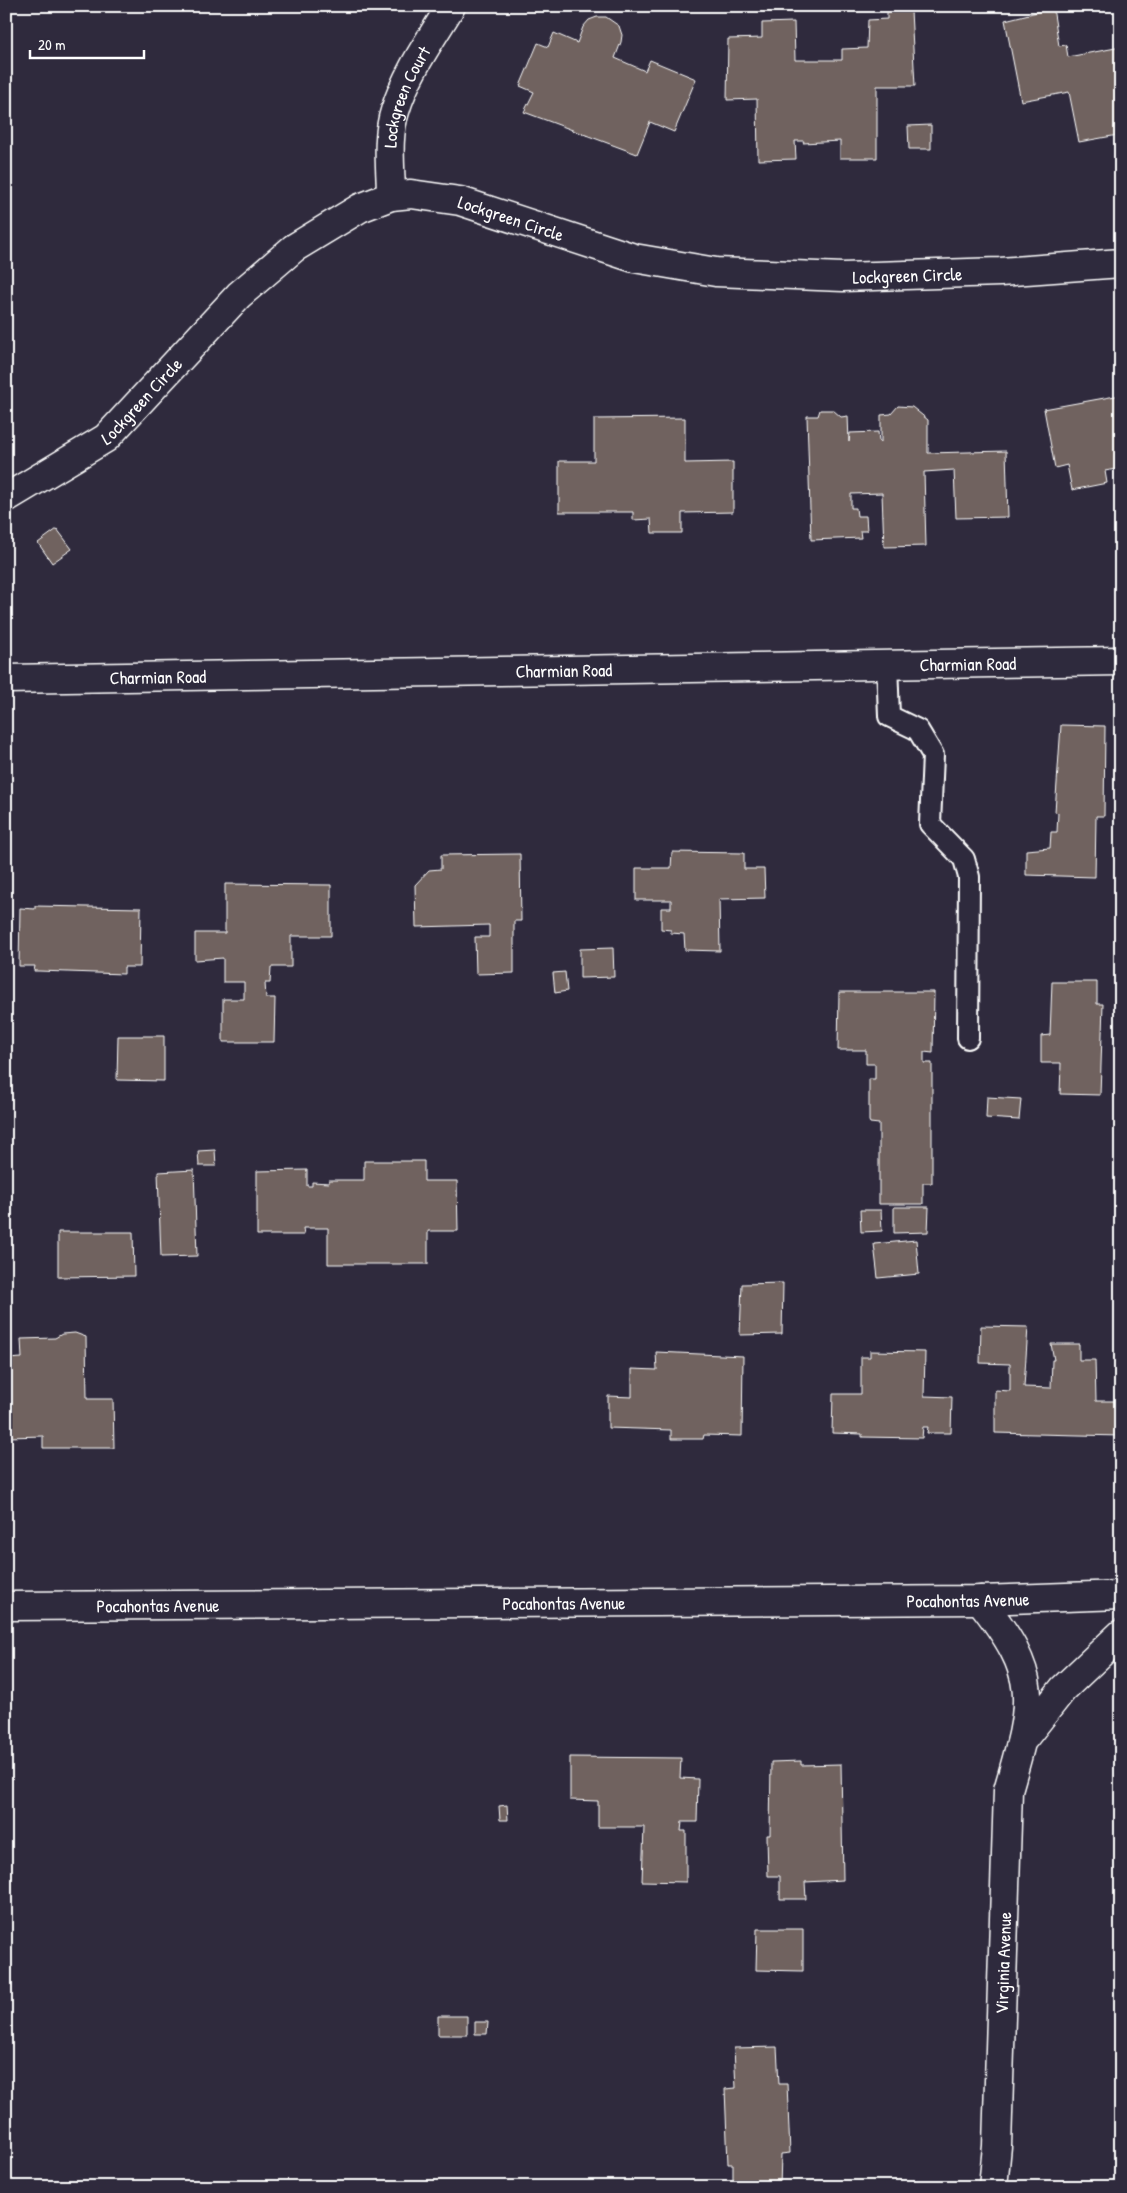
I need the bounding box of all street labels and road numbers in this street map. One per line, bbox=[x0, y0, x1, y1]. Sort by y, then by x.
street label: Lockgreen Court bbox=[377, 41, 436, 148]
street label: Lockgreen Circle bbox=[455, 189, 567, 247]
street label: Lockgreen Circle bbox=[852, 261, 963, 289]
street label: Lockgreen Circle bbox=[97, 352, 188, 451]
street label: Charmian Road bbox=[919, 650, 1016, 677]
street label: Charmian Road bbox=[515, 657, 612, 683]
street label: Charmian Road bbox=[109, 663, 206, 690]
street label: Pocahontas Avenue bbox=[906, 1586, 1030, 1613]
street label: Pocahontas Avenue bbox=[502, 1590, 626, 1615]
street label: Pocahontas Avenue bbox=[96, 1592, 220, 1618]
street label: Virginia Avenue bbox=[989, 1912, 1017, 2014]

